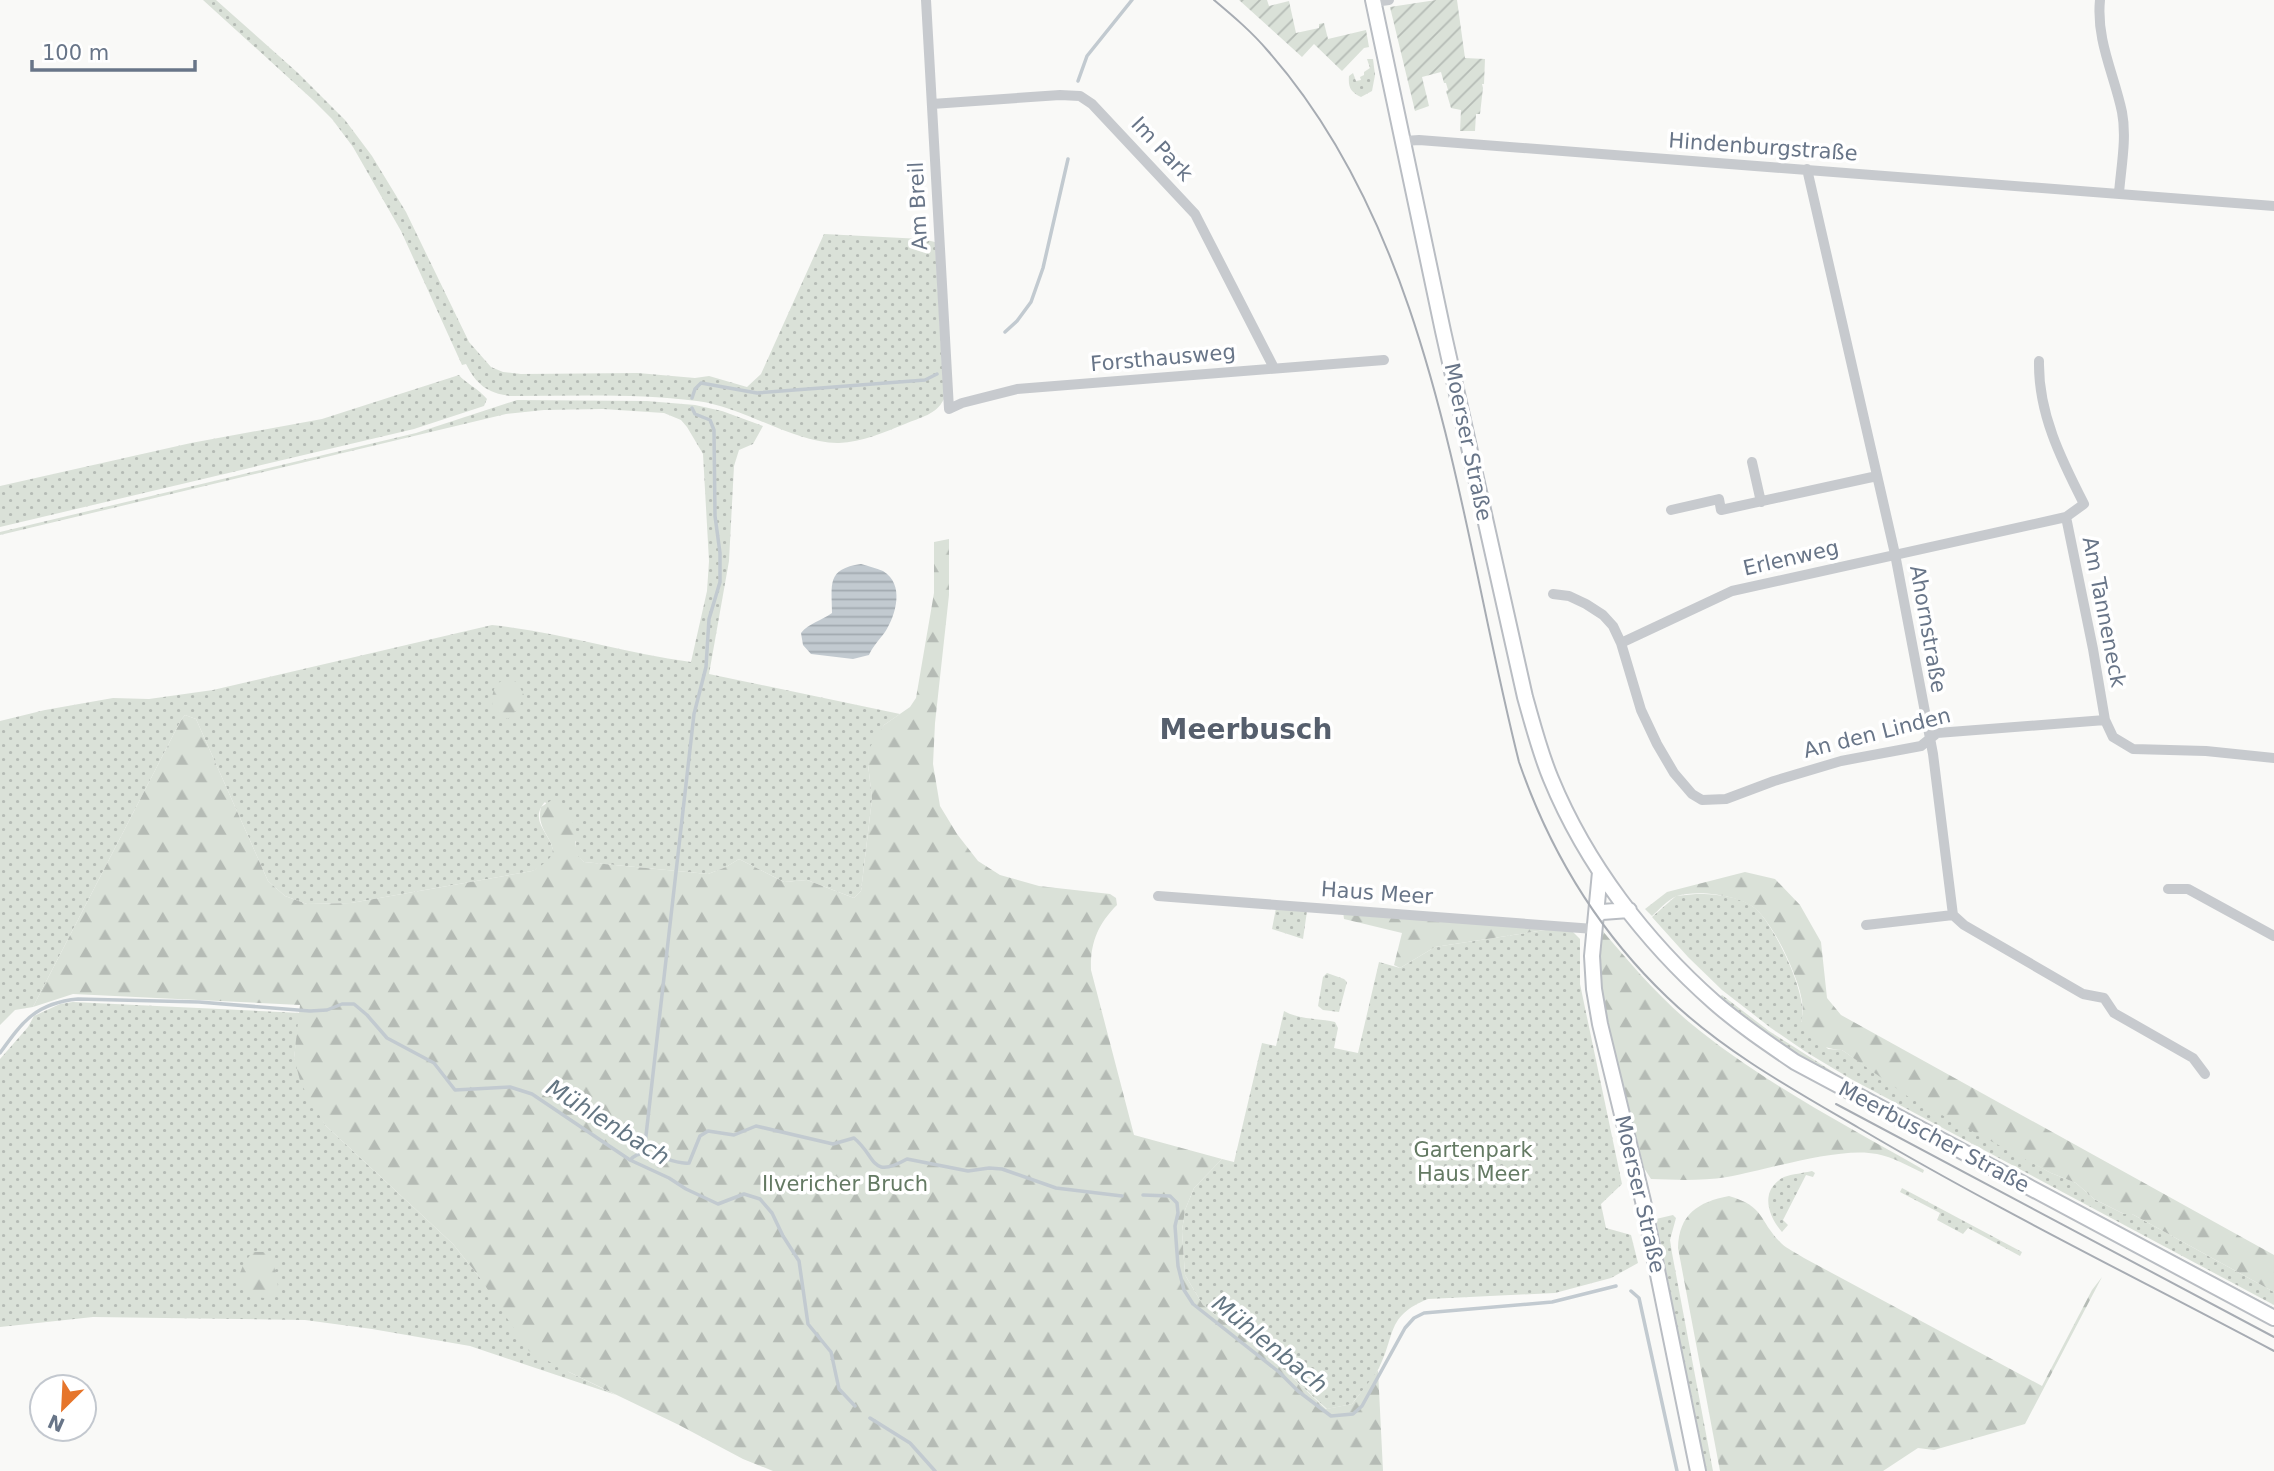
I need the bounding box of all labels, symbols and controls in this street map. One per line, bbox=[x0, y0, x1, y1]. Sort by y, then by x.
scale bar bbox=[32, 28, 194, 72]
text: 100 m bbox=[42, 41, 109, 65]
street label: Im Park bbox=[1126, 112, 1198, 187]
street label: Hindenburgstraße bbox=[1668, 128, 1858, 166]
street label: Am Breil bbox=[904, 161, 932, 251]
street label: Forsthausweg bbox=[1089, 340, 1237, 376]
street label: Moerser Straße bbox=[1440, 361, 1496, 523]
street label: Erlenweg bbox=[1741, 535, 1841, 581]
street label: Am Tanneneck bbox=[2078, 535, 2131, 690]
street label: Ahornstraße bbox=[1905, 563, 1951, 695]
street label: An den Linden bbox=[1801, 703, 1953, 763]
district label: Meerbusch bbox=[1160, 713, 1332, 746]
street label: Haus Meer bbox=[1320, 877, 1434, 909]
water label: Mühlenbach bbox=[542, 1074, 674, 1170]
street label: Meerbuscher Straße bbox=[1835, 1077, 2033, 1197]
street label: Moerser Straße bbox=[1610, 1113, 1670, 1275]
park label: Gartenpark Haus Meer bbox=[1413, 1138, 1533, 1186]
park label: Ilvericher Bruch bbox=[762, 1172, 928, 1196]
water label: Mühlenbach bbox=[1207, 1290, 1333, 1398]
north arrow bbox=[28, 1373, 98, 1443]
text: N bbox=[44, 1410, 68, 1437]

